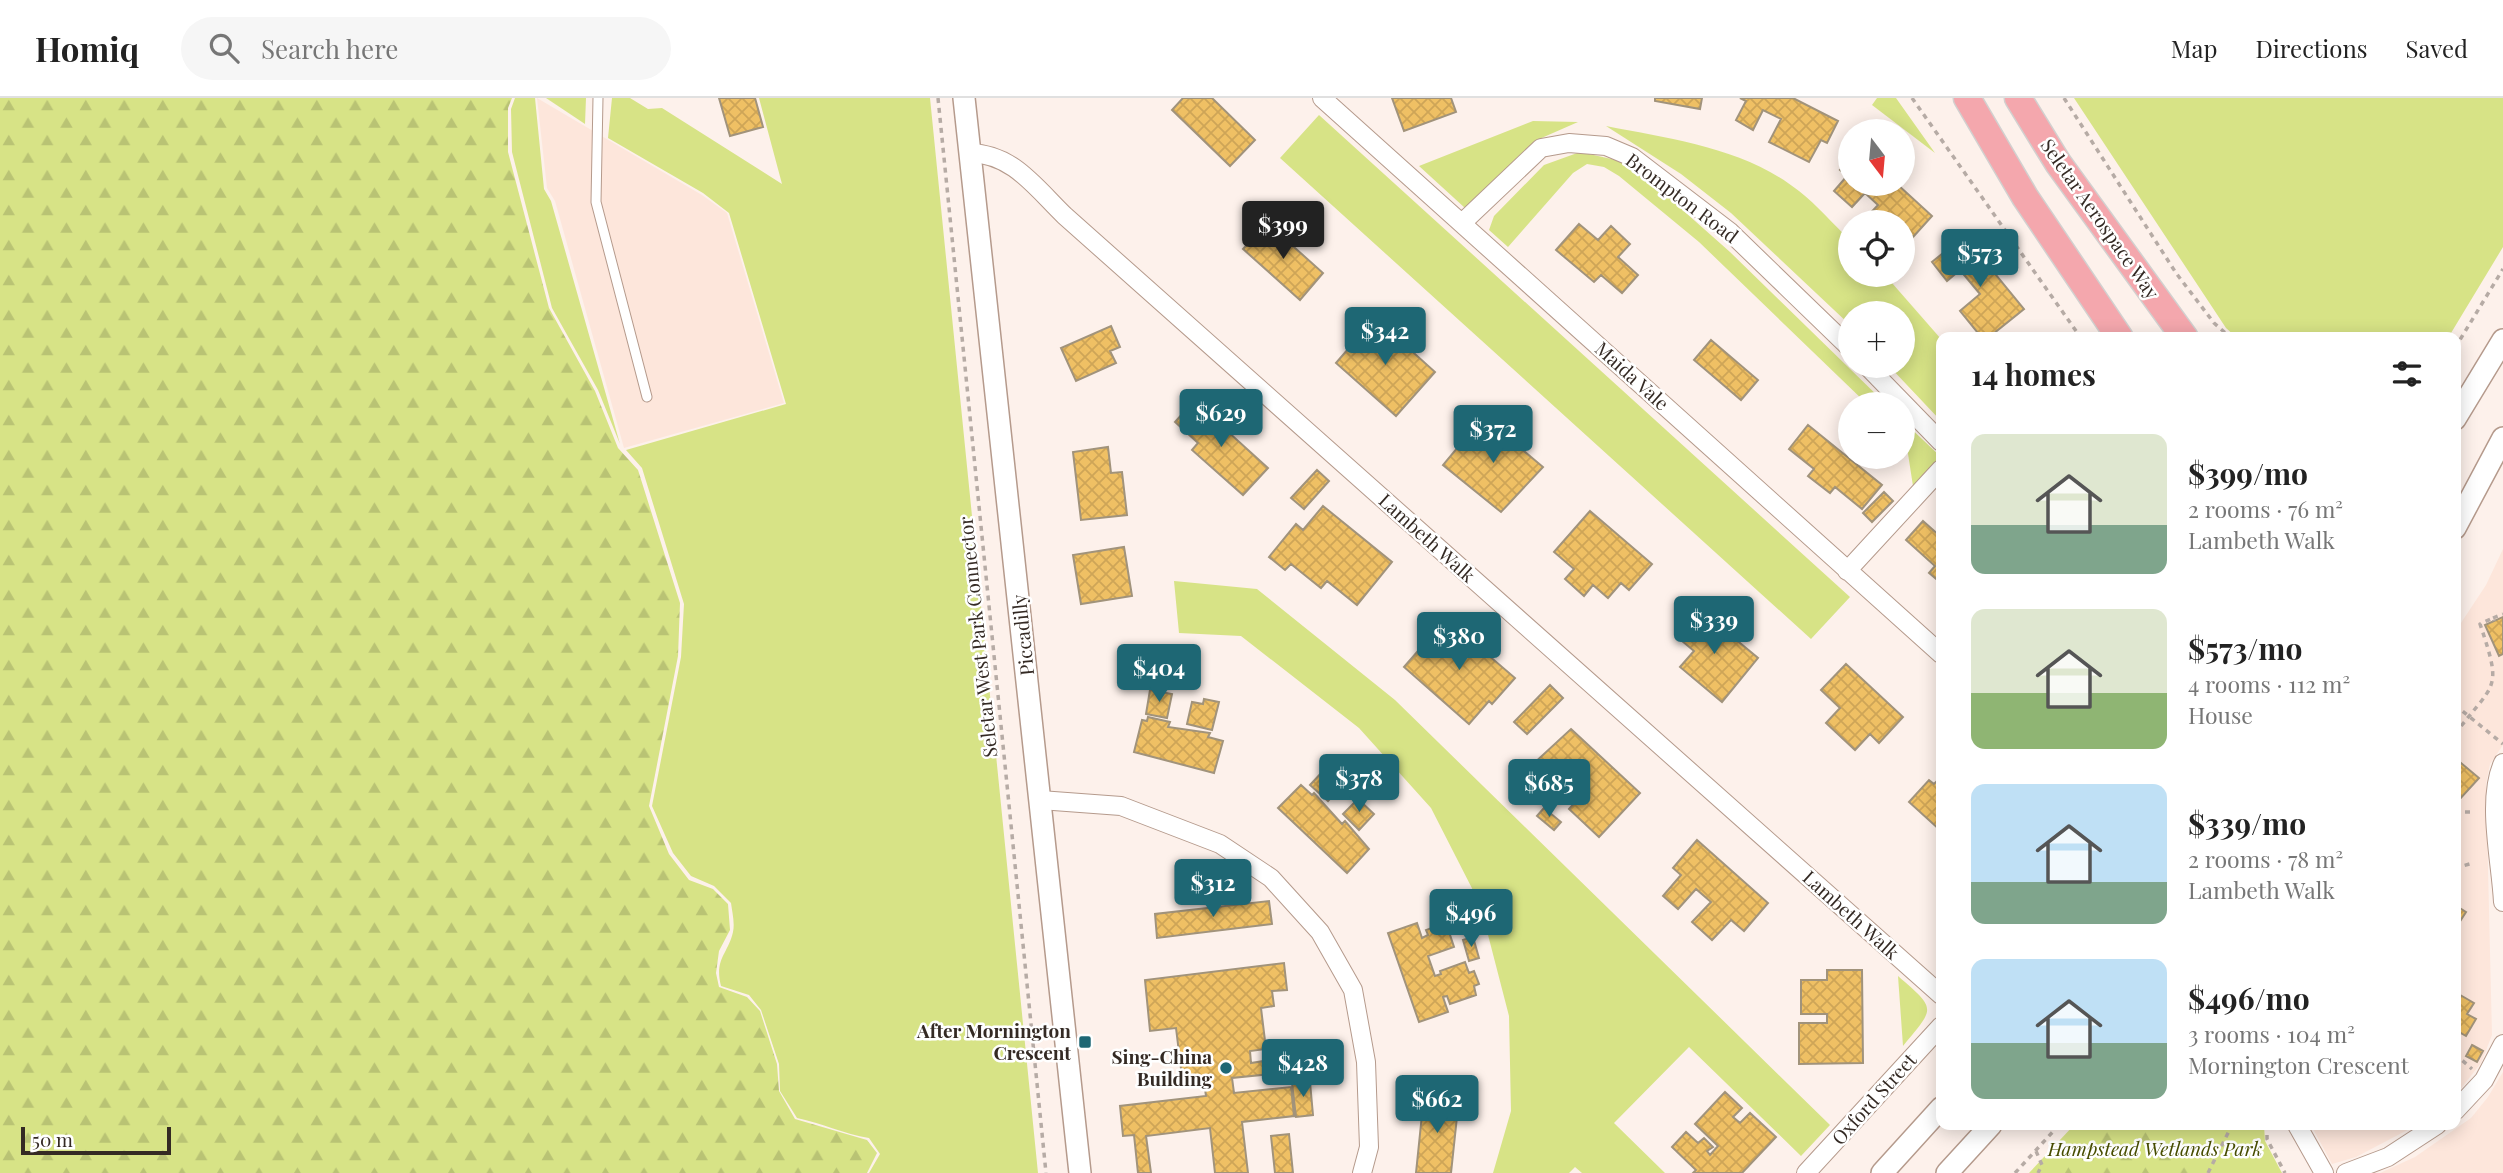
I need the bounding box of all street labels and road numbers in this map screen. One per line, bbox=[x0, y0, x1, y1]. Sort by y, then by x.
street label: Seletar Aerospace Way bbox=[2036, 133, 2166, 304]
street label: Brompton Road bbox=[1621, 146, 1744, 248]
street label: Maida Vale bbox=[1590, 335, 1675, 415]
street label: Lambeth Walk bbox=[1374, 487, 1482, 588]
street label: Seletar West Park Connector bbox=[951, 515, 1003, 759]
street label: Piccadilly bbox=[1005, 593, 1039, 677]
street label: Lambeth Walk bbox=[1798, 864, 1906, 965]
street label: Oxford Street bbox=[1825, 1047, 1922, 1150]

